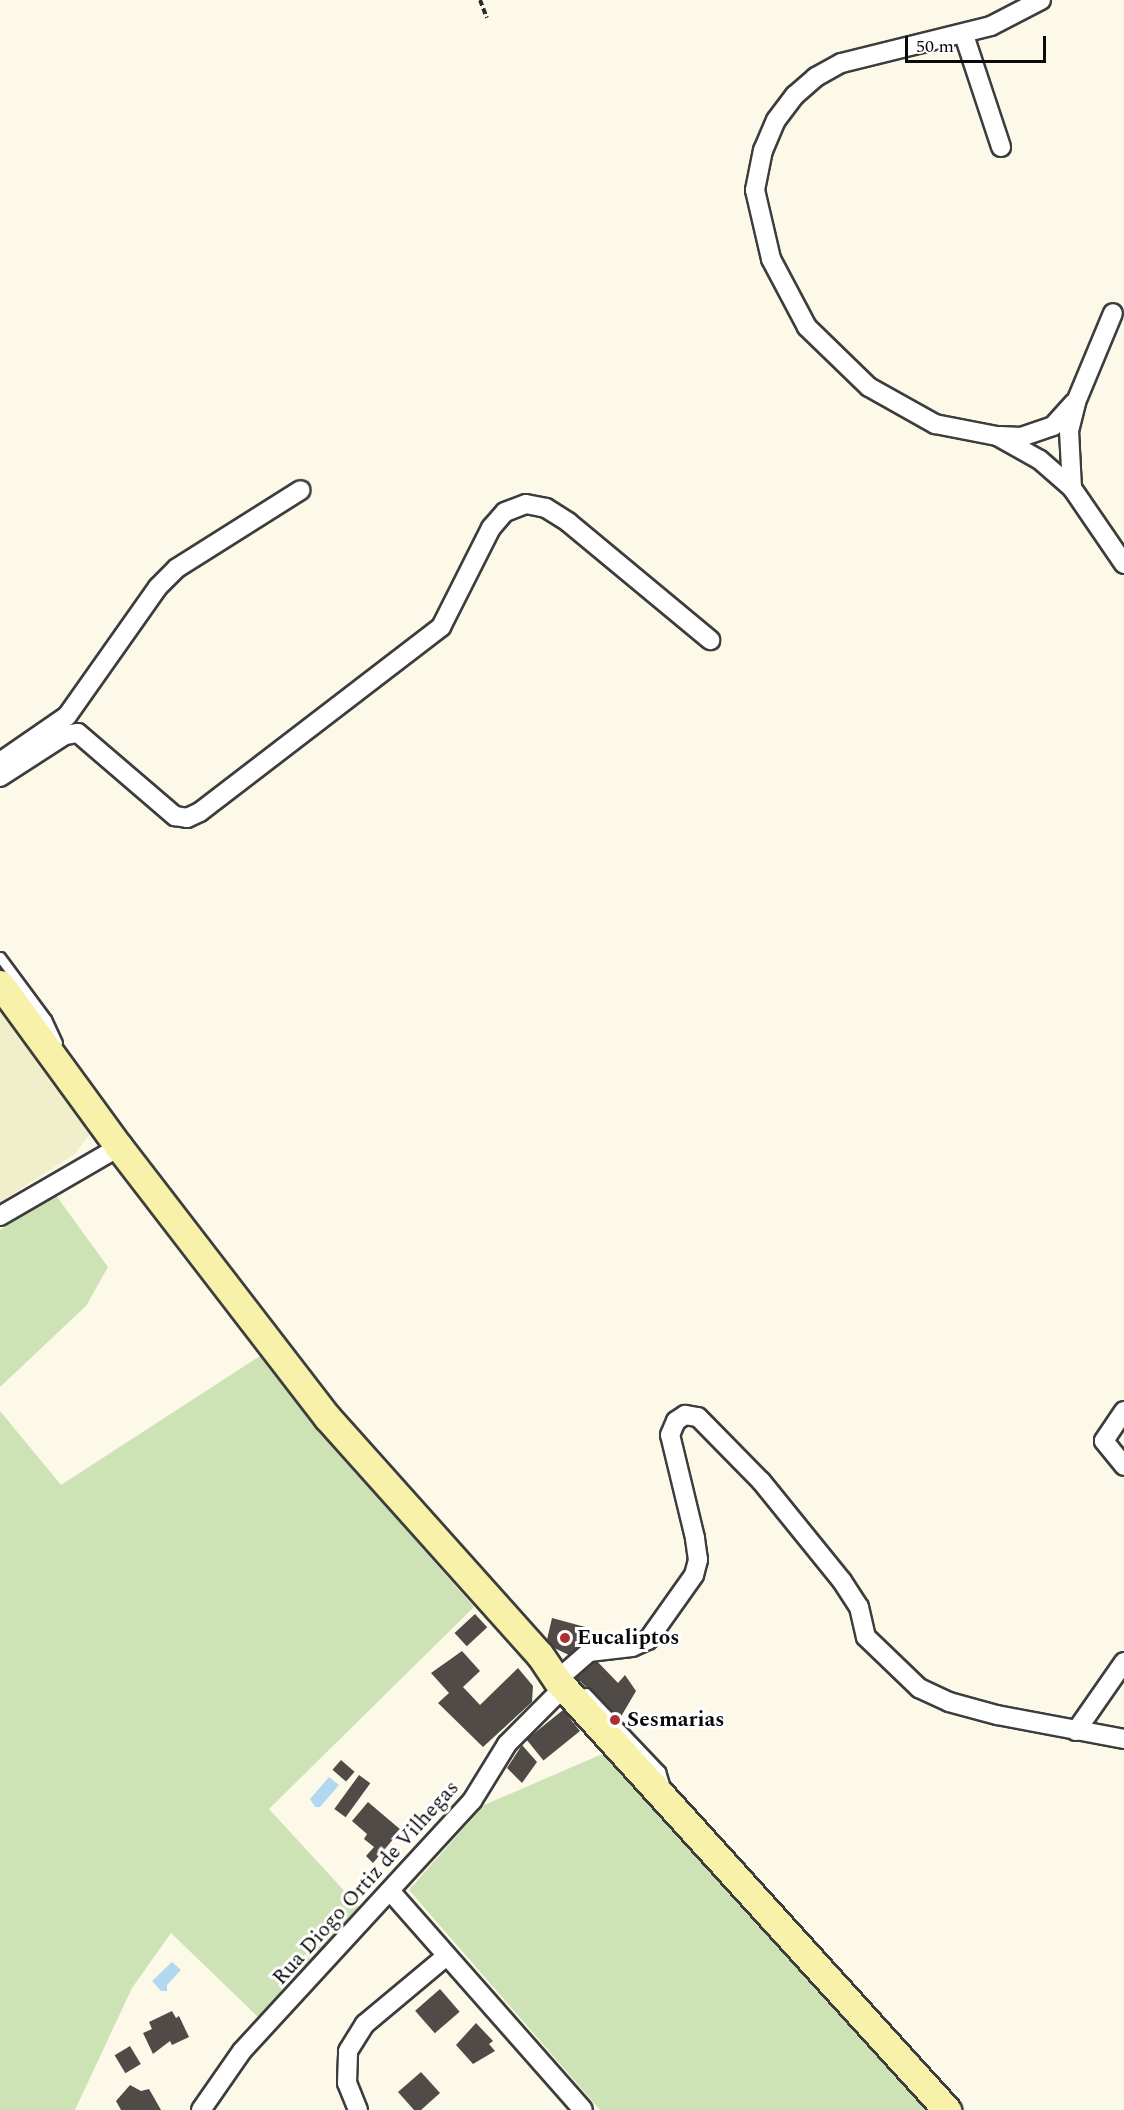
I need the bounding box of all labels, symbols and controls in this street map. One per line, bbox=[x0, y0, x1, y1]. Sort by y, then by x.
scale bar bbox=[908, 24, 1049, 62]
text: 50 m bbox=[916, 33, 954, 60]
place label: Eucaliptos bbox=[577, 1625, 679, 1651]
marker: Eucaliptos bbox=[558, 1631, 572, 1645]
place label: Sesmarias bbox=[627, 1707, 725, 1733]
marker: Sesmarias bbox=[608, 1713, 622, 1727]
street label: Rua Diogo Ortiz de Vilhegas bbox=[268, 1776, 464, 1990]

